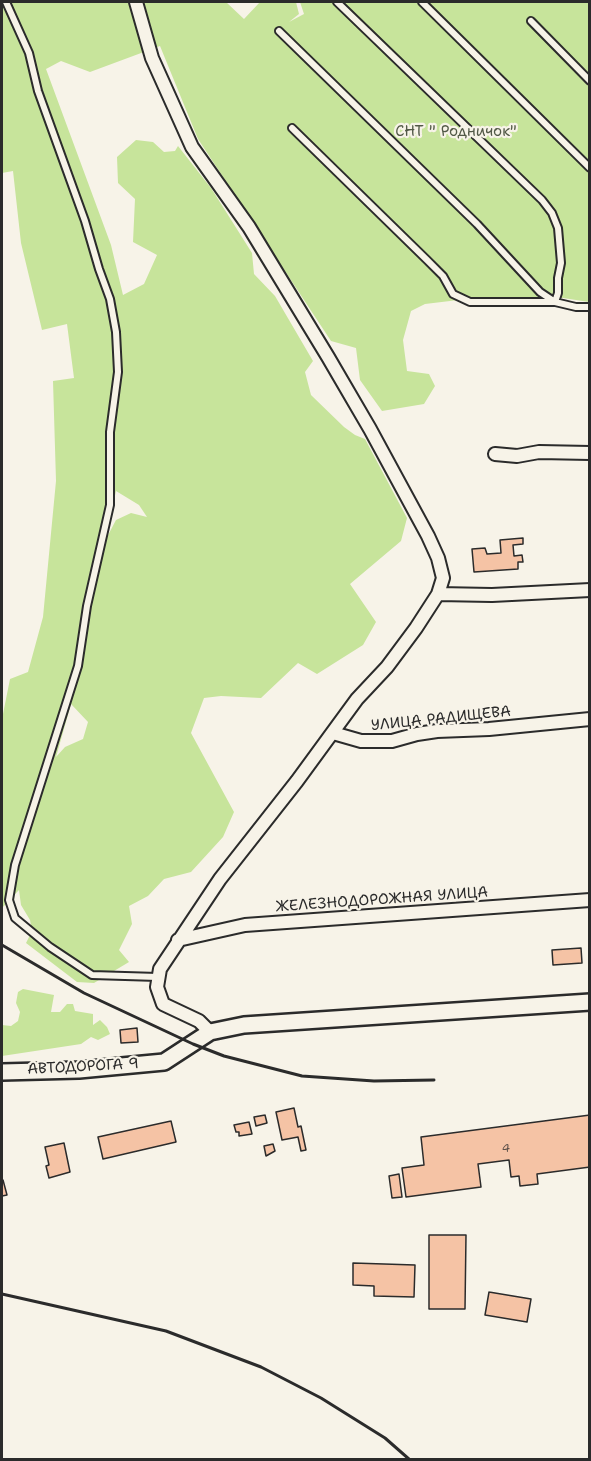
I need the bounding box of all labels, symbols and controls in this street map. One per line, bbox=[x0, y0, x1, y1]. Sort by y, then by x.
park label: СНТ " Родничок" bbox=[395, 123, 517, 141]
street label: УЛИЦА РАДИЩЕВА bbox=[370, 703, 512, 735]
street label: ЖЕЛЕЗНОДОРОЖНАЯ УЛИЦА bbox=[275, 884, 489, 916]
street label: АВТОДОРОГА 9 bbox=[27, 1055, 139, 1079]
house number: 4 bbox=[502, 1142, 510, 1156]

